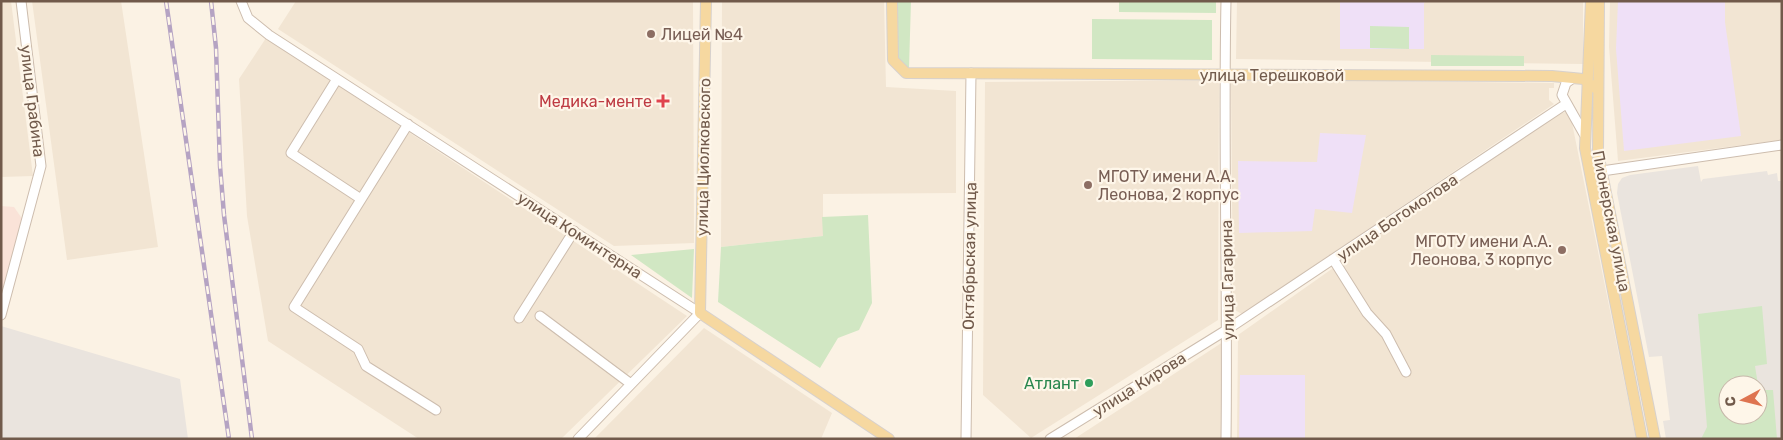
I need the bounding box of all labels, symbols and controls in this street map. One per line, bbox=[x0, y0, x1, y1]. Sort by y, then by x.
place label: Лицей №4 bbox=[661, 25, 743, 44]
marker: Лицей №4 bbox=[645, 28, 657, 40]
street label: улица Грабина bbox=[16, 44, 49, 158]
street label: улица Терешковой bbox=[1200, 66, 1344, 85]
street label: улица Циолковского bbox=[693, 78, 714, 236]
place label: Медика-менте bbox=[539, 92, 652, 111]
marker: Медика-менте bbox=[656, 94, 670, 108]
street label: Пионерская улица bbox=[1588, 149, 1635, 293]
place label: МГОТУ имени А.А. Леонова, 2 корпус bbox=[1098, 167, 1239, 204]
street label: улица Богомолова bbox=[1333, 170, 1461, 265]
marker: МГОТУ имени А.А. Леонова, 2 корпус bbox=[1082, 179, 1094, 191]
street label: Октябрьская улица bbox=[959, 182, 980, 330]
street label: улица Коминтерна bbox=[514, 188, 646, 283]
street label: улица Гагарина bbox=[1217, 219, 1238, 341]
place label: МГОТУ имени А.А. Леонова, 3 корпус bbox=[1411, 232, 1552, 269]
marker: МГОТУ имени А.А. Леонова, 3 корпус bbox=[1556, 244, 1568, 256]
street label: улица Кирова bbox=[1089, 348, 1189, 421]
place label: Атлант bbox=[1024, 374, 1079, 393]
north arrow bbox=[1718, 375, 1768, 425]
marker: Атлант bbox=[1083, 377, 1095, 389]
text: С bbox=[1722, 395, 1740, 407]

